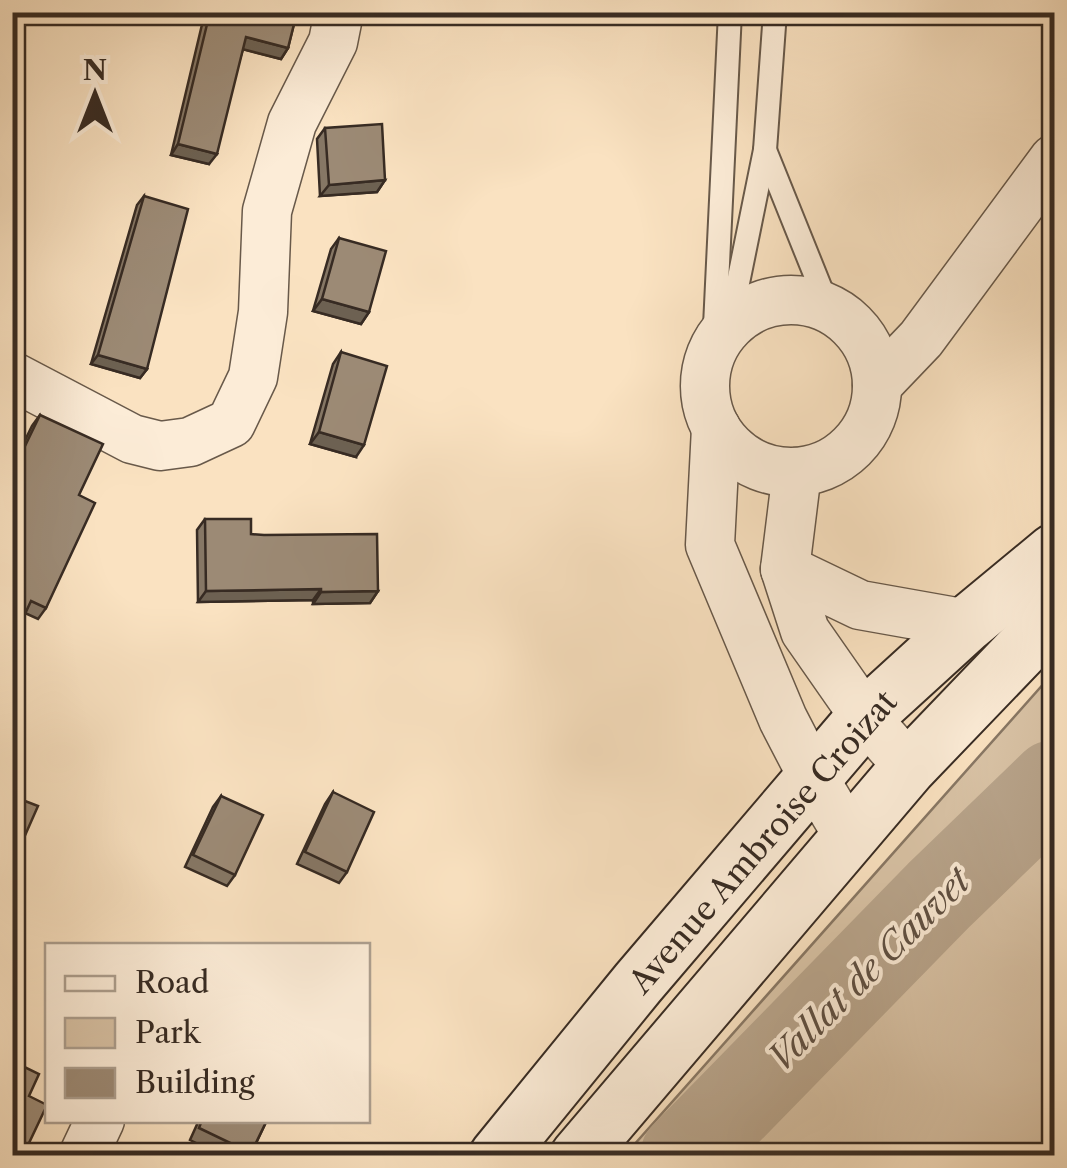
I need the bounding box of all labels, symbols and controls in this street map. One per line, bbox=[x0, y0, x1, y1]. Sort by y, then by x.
north arrow bbox=[45, 45, 145, 145]
text: N bbox=[83, 53, 107, 87]
street label: Avenue Ambroise Croizat bbox=[620, 682, 905, 1002]
water label: Vallat de Cauvet bbox=[758, 858, 980, 1080]
legend bbox=[45, 943, 370, 1123]
text: Road bbox=[135, 964, 209, 1001]
text: Park bbox=[135, 1014, 202, 1051]
text: Building bbox=[135, 1064, 255, 1101]

